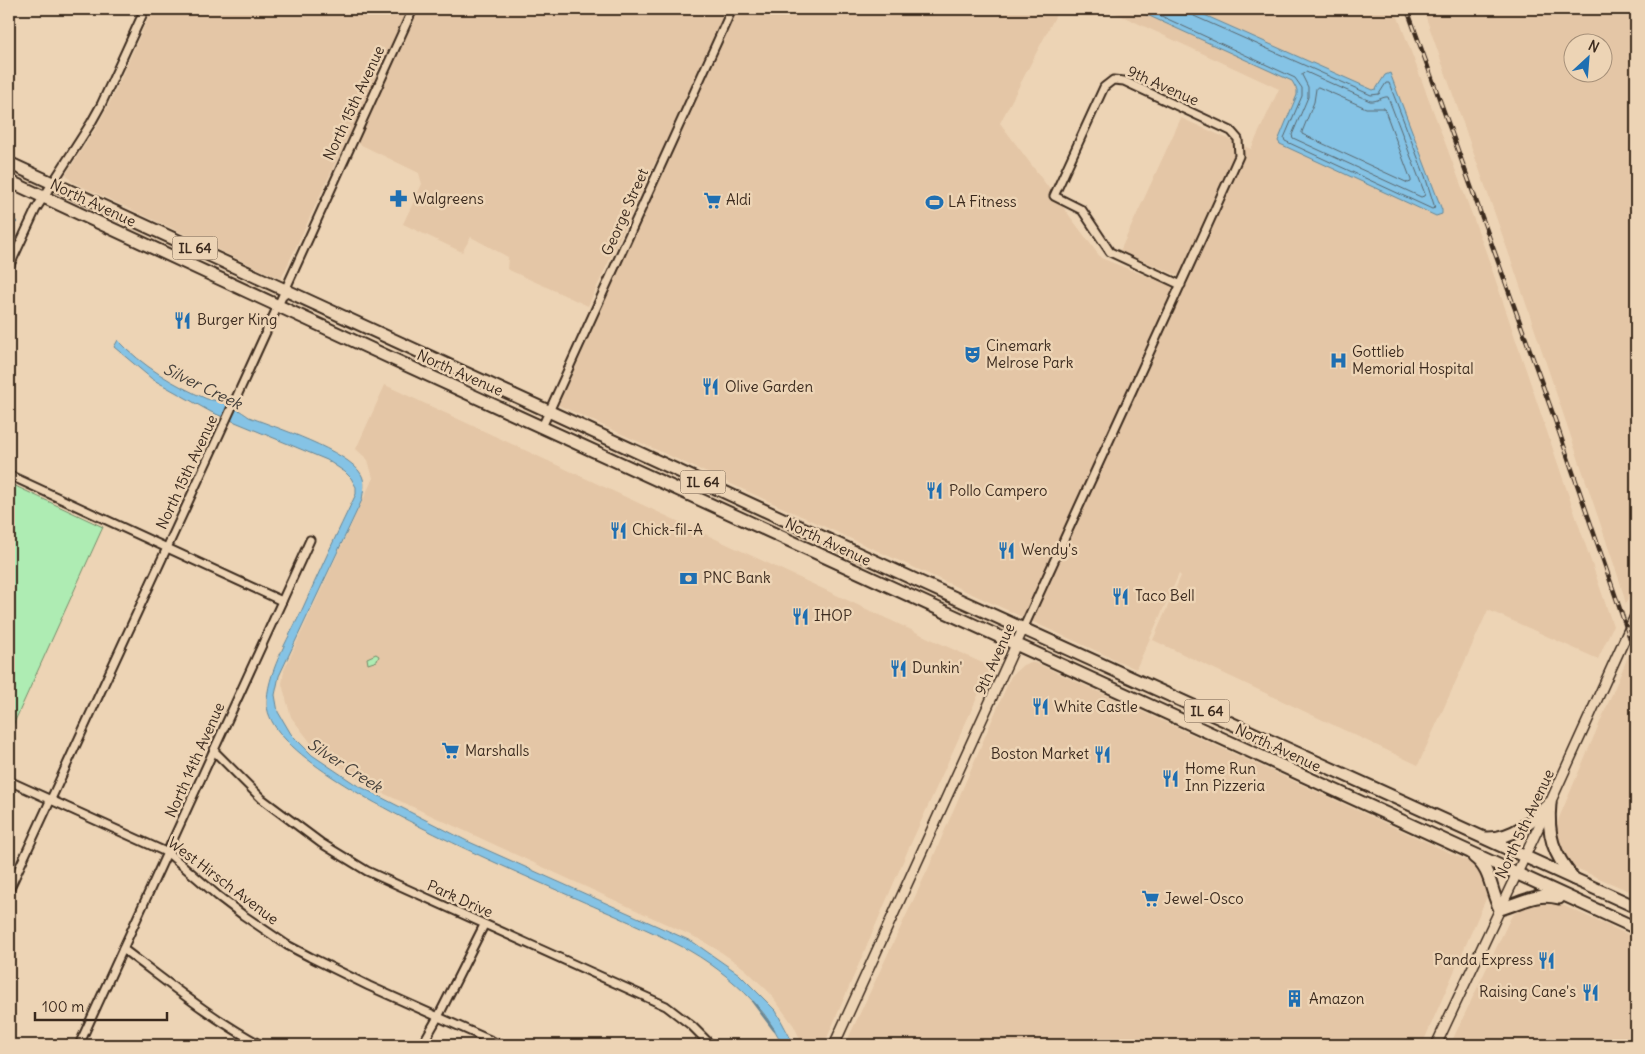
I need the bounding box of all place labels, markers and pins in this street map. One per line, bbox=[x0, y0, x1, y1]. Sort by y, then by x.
pharmacy icon: Walgreens bbox=[389, 189, 409, 209]
place label: Walgreens bbox=[413, 189, 484, 208]
supermarket icon: Aldi bbox=[702, 190, 722, 210]
place label: Aldi bbox=[726, 190, 751, 209]
sports icon: LA Fitness bbox=[924, 192, 944, 212]
place label: LA Fitness bbox=[948, 192, 1017, 211]
restaurant icon: Burger King bbox=[173, 310, 193, 330]
place label: Burger King bbox=[197, 310, 277, 329]
place label: Cinemark Melrose Park bbox=[986, 336, 1074, 372]
place label: Gottlieb Memorial Hospital bbox=[1352, 342, 1474, 378]
theatre icon: Cinemark Melrose Park bbox=[962, 345, 982, 365]
hospital icon: Gottlieb Memorial Hospital bbox=[1328, 351, 1348, 371]
restaurant icon: Olive Garden bbox=[701, 377, 721, 397]
place label: Olive Garden bbox=[725, 377, 813, 396]
restaurant icon: Pollo Campero bbox=[925, 481, 945, 501]
place label: Pollo Campero bbox=[949, 481, 1047, 500]
restaurant icon: Chick-fil-A bbox=[608, 520, 628, 540]
place label: Chick-fil-A bbox=[632, 520, 703, 539]
restaurant icon: Wendy's bbox=[997, 540, 1017, 560]
place label: Wendy's bbox=[1021, 540, 1078, 559]
bank icon: PNC Bank bbox=[679, 568, 699, 588]
place label: PNC Bank bbox=[703, 568, 771, 587]
restaurant icon: Taco Bell bbox=[1111, 586, 1131, 606]
place label: Taco Bell bbox=[1135, 586, 1195, 605]
restaurant icon: IHOP bbox=[790, 606, 810, 626]
place label: IHOP bbox=[814, 606, 852, 625]
restaurant icon: Dunkin' bbox=[888, 658, 908, 678]
place label: Dunkin' bbox=[912, 658, 963, 677]
restaurant icon: White Castle bbox=[1030, 697, 1050, 717]
place label: White Castle bbox=[1054, 697, 1138, 716]
supermarket icon: Marshalls bbox=[441, 741, 461, 761]
place label: Marshalls bbox=[465, 741, 530, 760]
place label: Boston Market bbox=[991, 744, 1089, 763]
restaurant icon: Boston Market bbox=[1093, 744, 1113, 764]
place label: Home Run Inn Pizzeria bbox=[1185, 759, 1265, 795]
restaurant icon: Home Run Inn Pizzeria bbox=[1161, 768, 1181, 788]
supermarket icon: Jewel-Osco bbox=[1140, 889, 1160, 909]
place label: Jewel-Osco bbox=[1164, 889, 1244, 908]
place label: Panda Express bbox=[1434, 950, 1533, 969]
restaurant icon: Panda Express bbox=[1537, 950, 1557, 970]
place label: Raising Cane's bbox=[1479, 982, 1576, 1001]
restaurant icon: Raising Cane's bbox=[1580, 982, 1600, 1002]
building icon: Amazon bbox=[1285, 989, 1305, 1009]
place label: Amazon bbox=[1309, 989, 1365, 1008]

